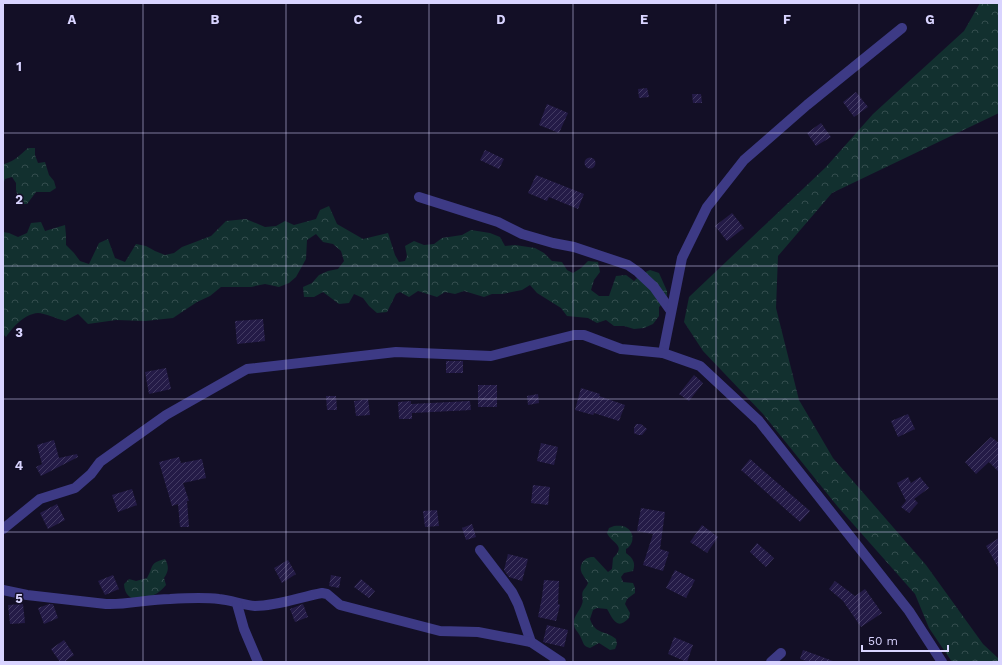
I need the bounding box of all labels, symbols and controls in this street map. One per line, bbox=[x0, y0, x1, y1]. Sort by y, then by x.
text: A bbox=[68, 12, 77, 27]
text: B bbox=[211, 12, 220, 27]
text: C bbox=[354, 12, 363, 27]
text: D bbox=[496, 12, 506, 27]
text: E bbox=[640, 12, 648, 27]
text: F bbox=[783, 12, 791, 27]
text: G bbox=[925, 12, 935, 27]
text: 1 bbox=[16, 59, 22, 74]
text: 2 bbox=[15, 192, 23, 207]
text: 3 bbox=[15, 325, 23, 340]
text: 4 bbox=[15, 458, 24, 473]
text: 5 bbox=[15, 591, 23, 606]
scale bar bbox=[862, 627, 948, 653]
text: 50 m bbox=[868, 634, 898, 648]

